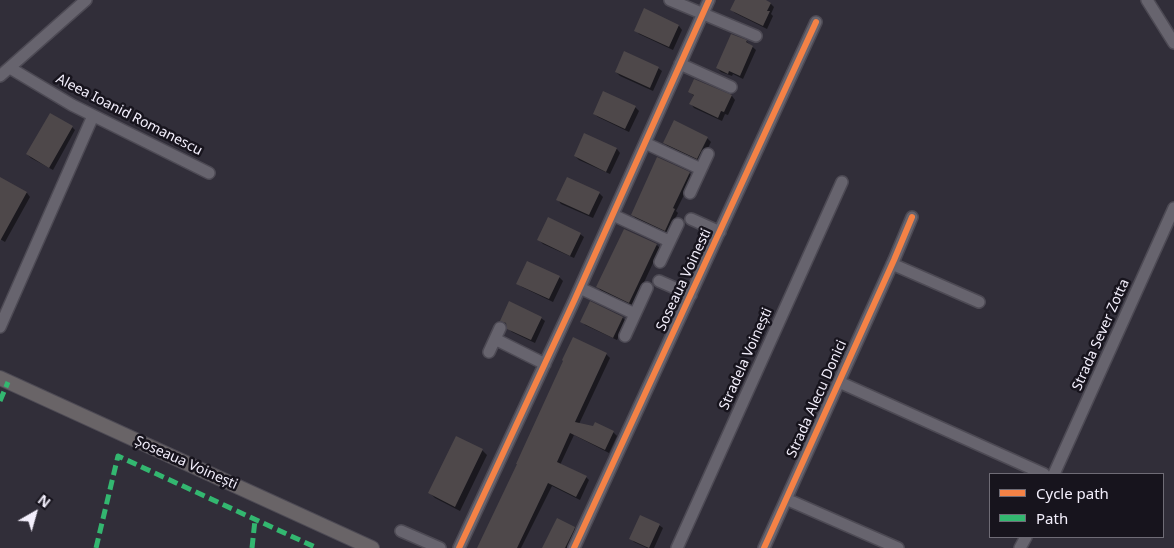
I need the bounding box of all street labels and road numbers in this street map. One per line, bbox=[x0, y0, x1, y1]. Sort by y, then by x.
street label: Aleea Ioanid Romanescu bbox=[53, 71, 205, 159]
street label: Soseaua Voinesti bbox=[653, 226, 715, 334]
street label: Strada Sever Zotta bbox=[1069, 277, 1133, 393]
street label: Stradela Voinești bbox=[716, 305, 776, 413]
street label: Strada Alecu Donici bbox=[784, 338, 850, 460]
street label: Șoseaua Voinești bbox=[132, 433, 240, 493]

